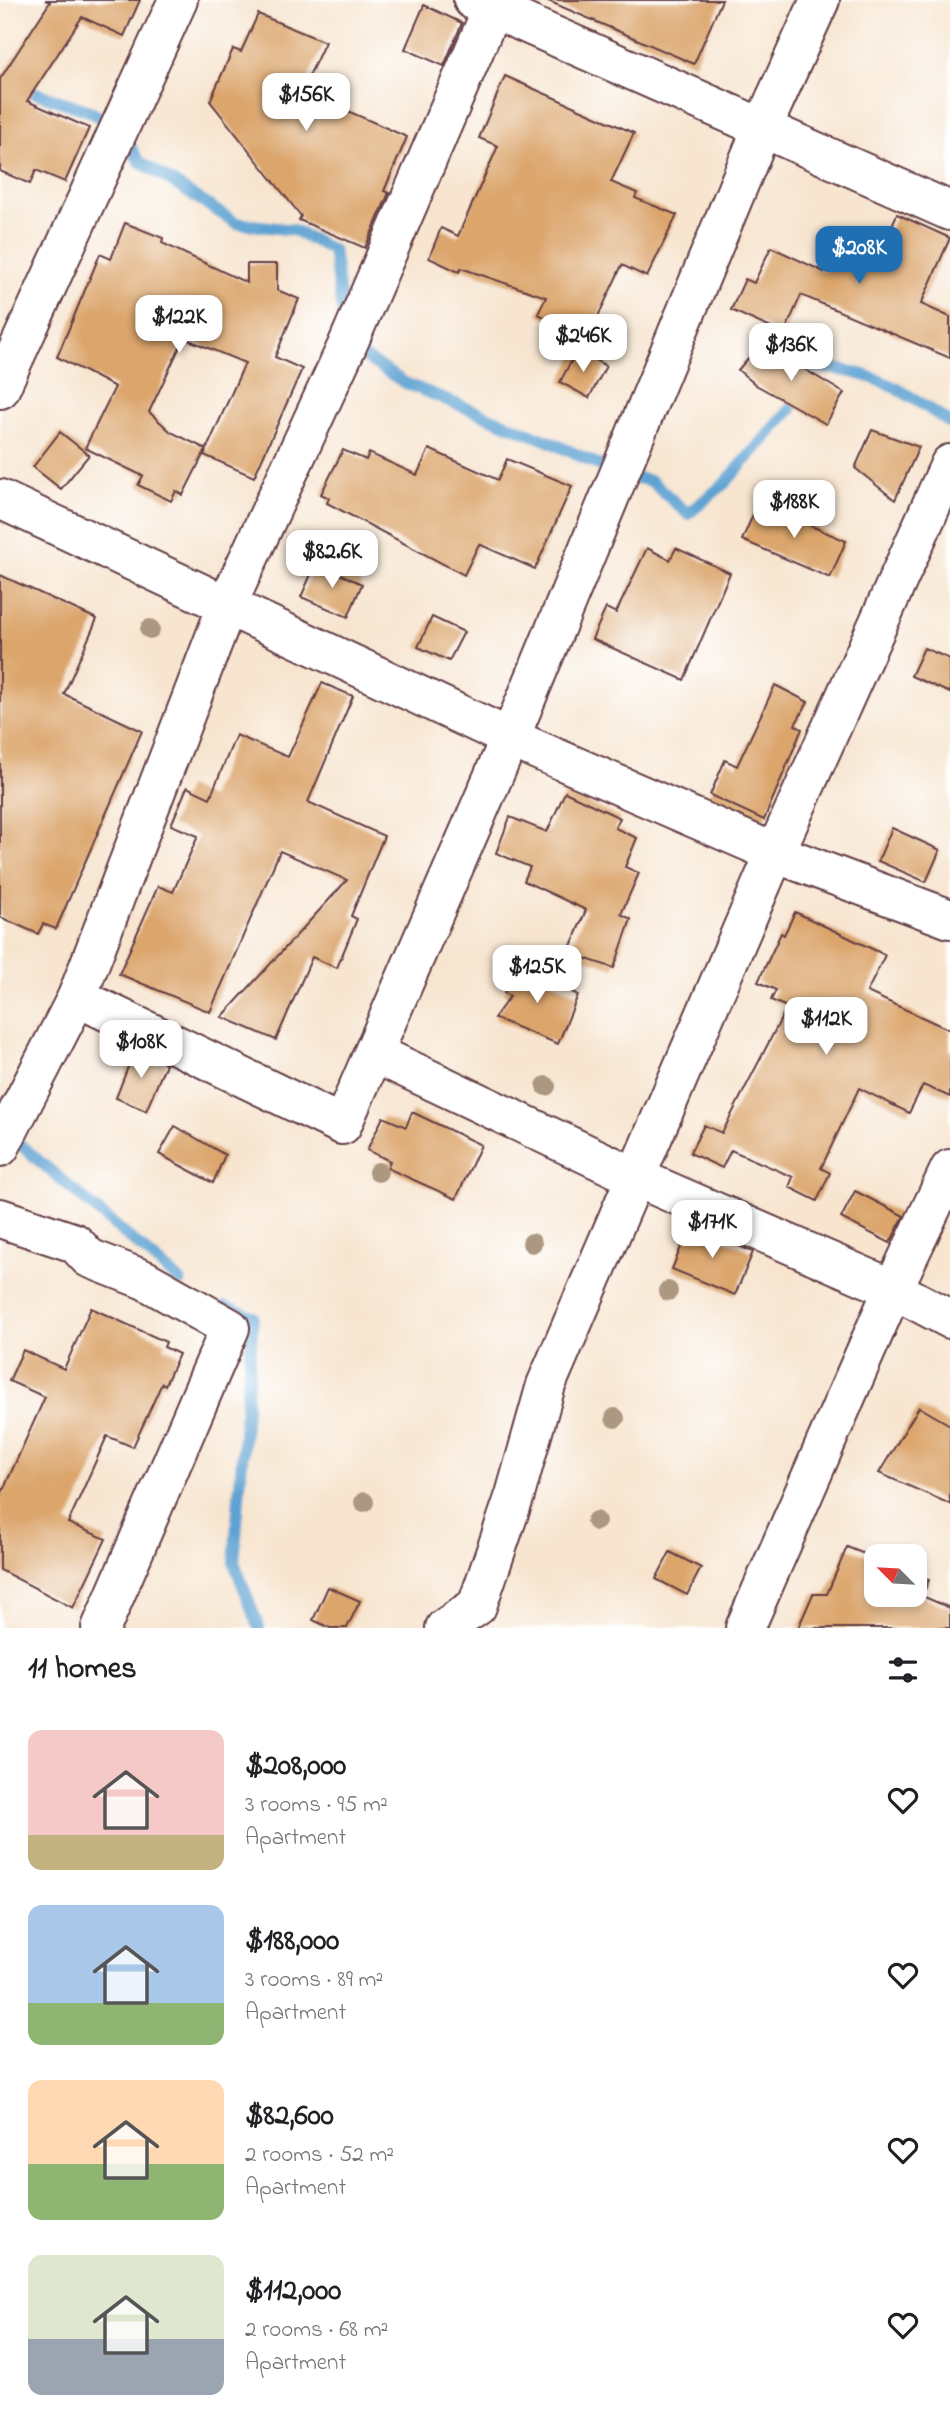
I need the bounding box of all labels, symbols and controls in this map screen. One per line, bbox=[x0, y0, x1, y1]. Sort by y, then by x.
pin: $156K bbox=[257, 74, 355, 133]
text: $156K bbox=[278, 79, 334, 112]
pin: $208K bbox=[810, 226, 908, 286]
text: $208K bbox=[831, 232, 887, 265]
pin: $122K bbox=[130, 296, 228, 355]
text: $122K bbox=[151, 301, 207, 334]
pin: $246K bbox=[534, 314, 632, 374]
text: $246K bbox=[555, 320, 611, 353]
pin: $136K bbox=[742, 324, 840, 383]
text: $136K bbox=[765, 329, 817, 362]
pin: $188K bbox=[745, 480, 843, 540]
text: $188K bbox=[769, 486, 819, 519]
pin: $82.6K bbox=[275, 530, 389, 590]
text: $82.6K bbox=[302, 536, 362, 569]
pin: $125K bbox=[488, 946, 586, 1005]
text: $125K bbox=[509, 951, 565, 984]
pin: $112K bbox=[777, 998, 875, 1057]
text: $112K bbox=[800, 1003, 852, 1036]
pin: $108K bbox=[92, 1020, 190, 1080]
text: $108K bbox=[116, 1026, 166, 1059]
pin: $171K bbox=[663, 1200, 761, 1260]
text: $171K bbox=[687, 1206, 737, 1239]
north arrow bbox=[864, 1544, 928, 1606]
map controls bbox=[864, 1544, 927, 1607]
text: 11 homes bbox=[28, 1648, 136, 1692]
icon: filters bbox=[884, 1651, 922, 1689]
text: $208,000 bbox=[245, 1745, 346, 1789]
icon: home bbox=[84, 1758, 168, 1842]
icon: heart bbox=[884, 1781, 922, 1819]
text: 3 rooms · 95 m² bbox=[245, 1789, 388, 1822]
text: Apartment bbox=[245, 1822, 346, 1855]
text: $188,000 bbox=[245, 1920, 339, 1964]
icon: home bbox=[84, 1933, 168, 2017]
icon: heart bbox=[884, 1956, 922, 1994]
text: 3 rooms · 89 m² bbox=[245, 1964, 383, 1997]
text: Apartment bbox=[245, 1997, 346, 2030]
text: $82,600 bbox=[245, 2095, 334, 2139]
icon: home bbox=[84, 2108, 168, 2192]
icon: heart bbox=[884, 2131, 922, 2169]
text: 2 rooms · 52 m² bbox=[245, 2139, 394, 2172]
text: Apartment bbox=[245, 2172, 346, 2205]
text: $112,000 bbox=[245, 2270, 341, 2314]
icon: home bbox=[84, 2283, 168, 2367]
icon: heart bbox=[884, 2306, 922, 2344]
text: 2 rooms · 68 m² bbox=[245, 2314, 388, 2347]
text: Apartment bbox=[245, 2347, 346, 2380]

